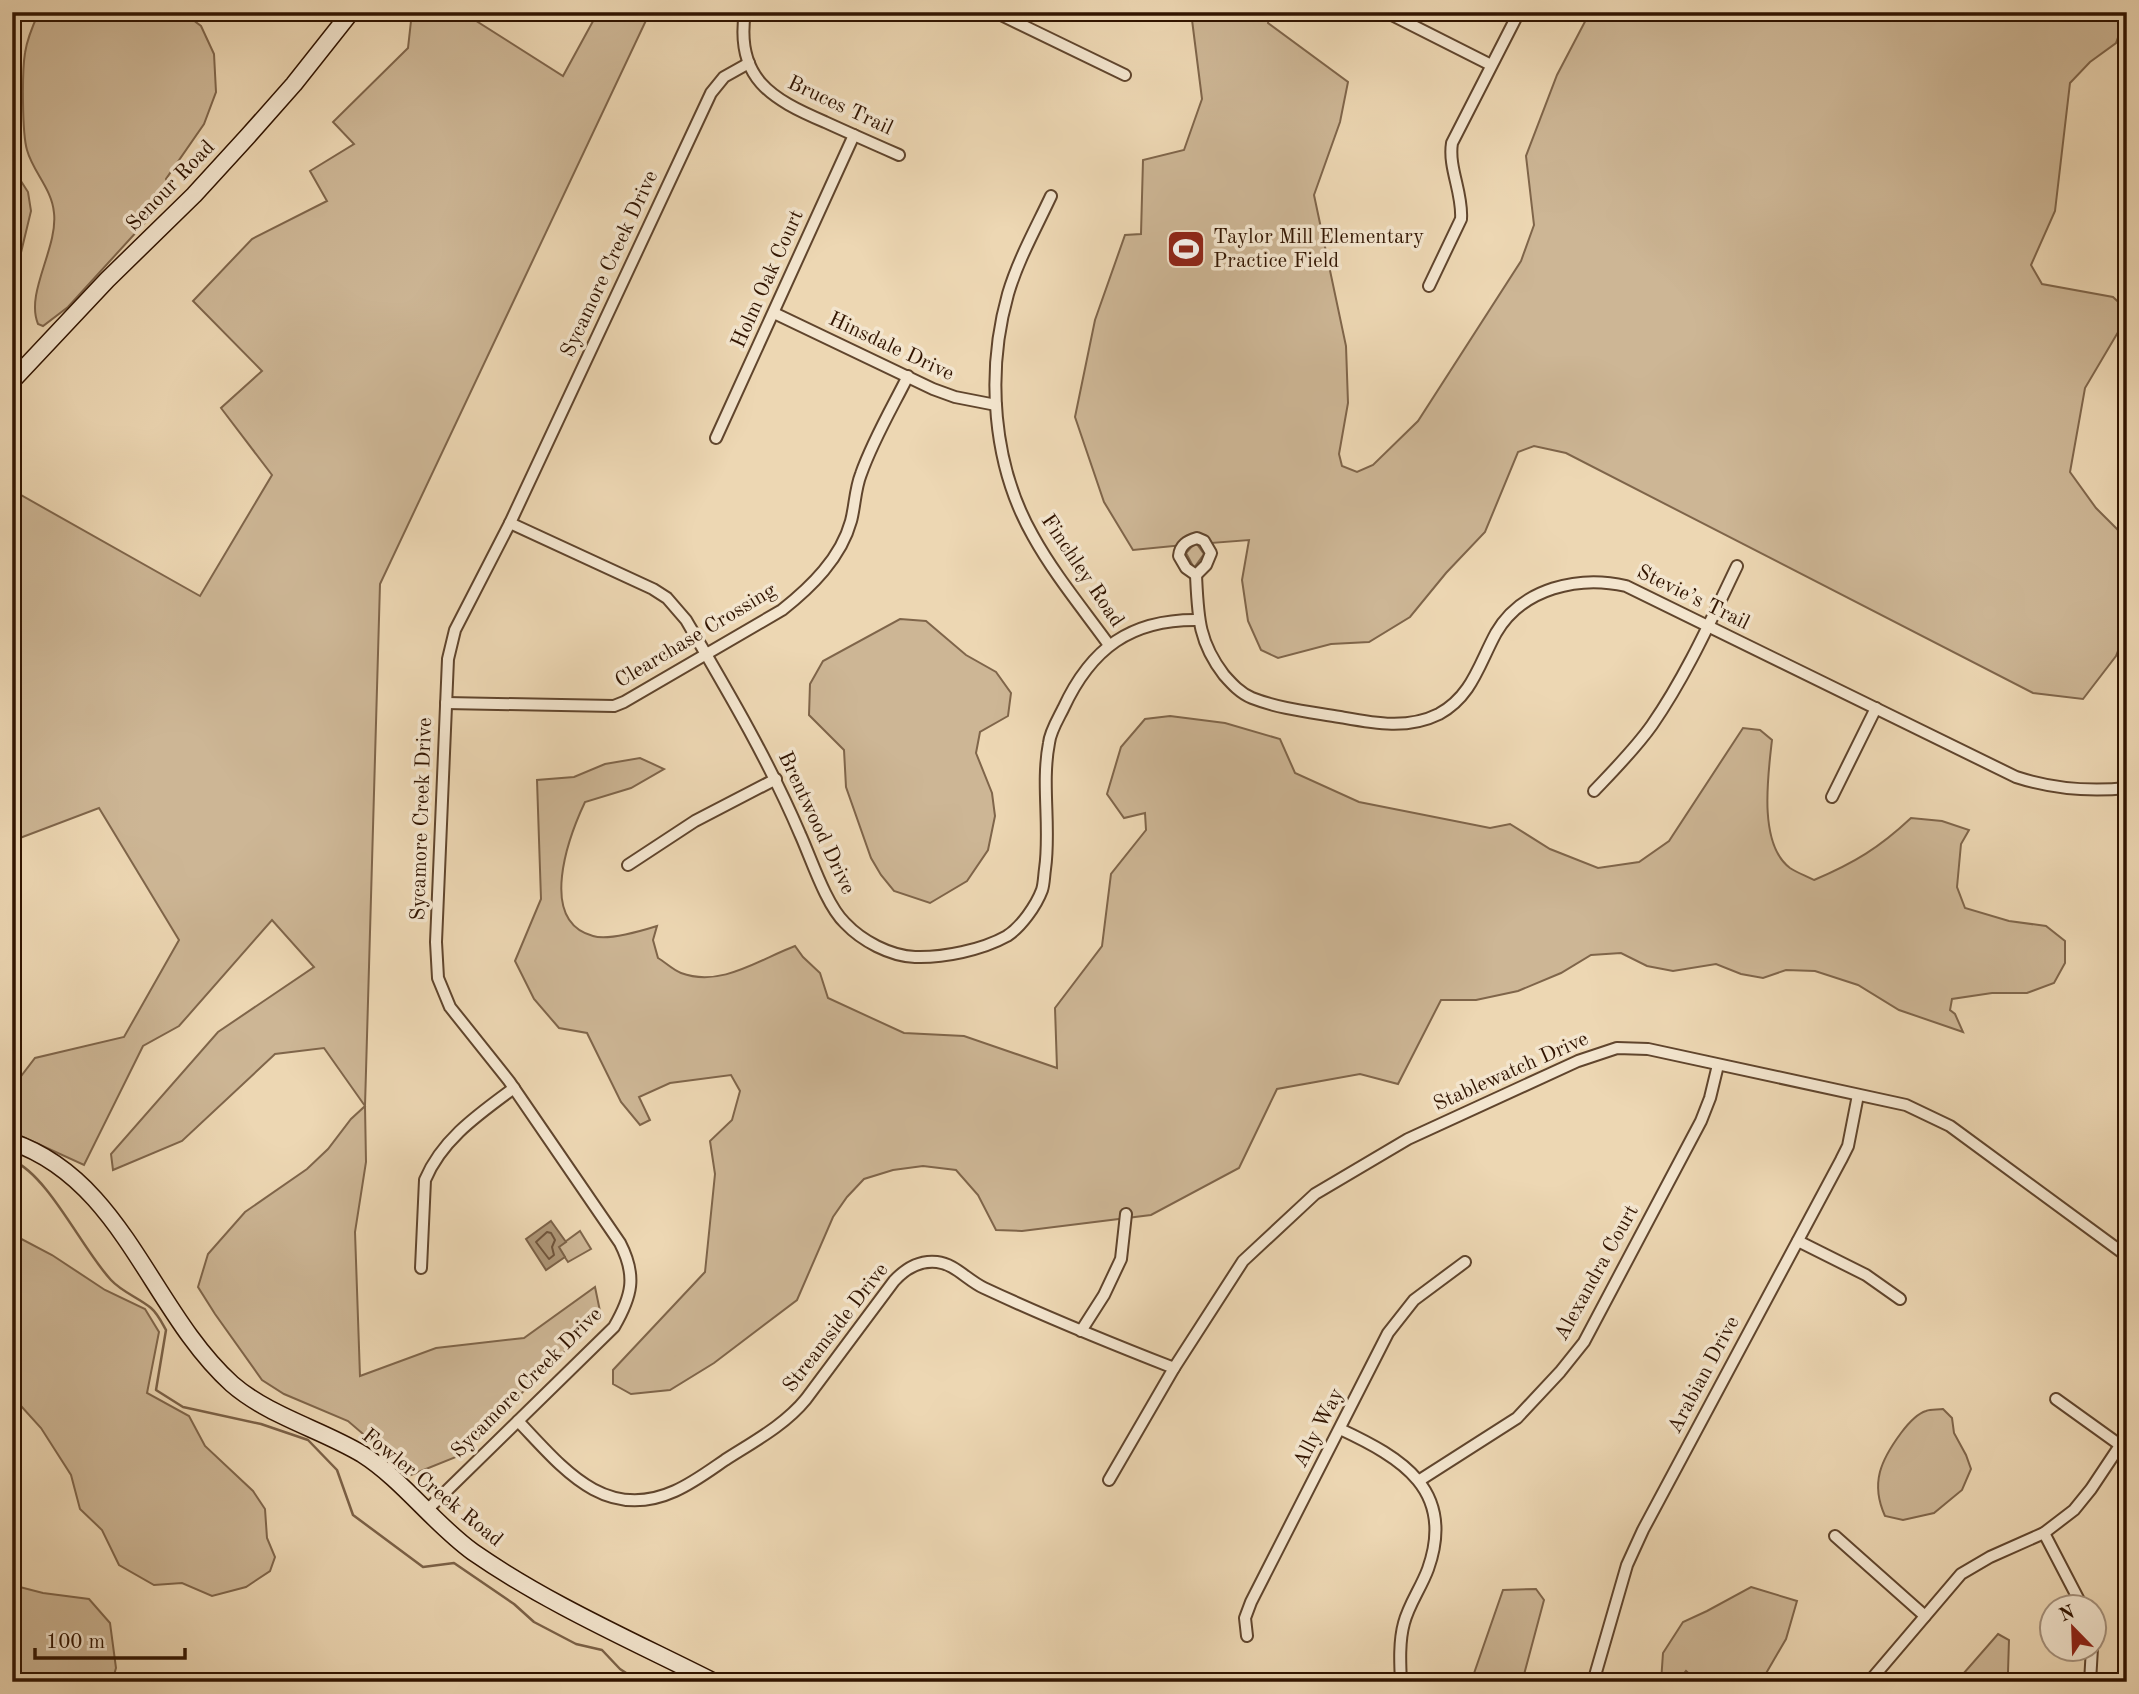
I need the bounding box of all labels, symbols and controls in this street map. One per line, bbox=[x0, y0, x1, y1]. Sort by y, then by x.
street label: Bruces Trail bbox=[784, 73, 896, 140]
street label: Senour Road bbox=[123, 137, 219, 235]
street label: Sycamore Creek Drive bbox=[558, 168, 662, 360]
street label: Holm Oak Court bbox=[728, 207, 808, 351]
place label: Taylor Mill Elementary Practice Field bbox=[1213, 227, 1424, 272]
sports icon: Taylor Mill Elementary Practice Field bbox=[1165, 228, 1207, 270]
street label: Hinsdale Drive bbox=[825, 309, 957, 385]
street label: Finchley Road bbox=[1037, 511, 1127, 631]
street label: Stevie’s Trail bbox=[1633, 562, 1753, 634]
street label: Clearchase Crossing bbox=[612, 579, 781, 692]
street label: Sycamore Creek Drive bbox=[408, 717, 436, 921]
street label: Brentwood Drive bbox=[774, 748, 858, 898]
street label: Stablewatch Drive bbox=[1430, 1028, 1592, 1116]
street label: Alexandra Court bbox=[1551, 1202, 1643, 1344]
street label: Streamside Drive bbox=[779, 1260, 893, 1396]
street label: Sycamore Creek Drive bbox=[448, 1304, 606, 1462]
street label: Arabian Drive bbox=[1664, 1313, 1744, 1437]
street label: Ally Way bbox=[1290, 1385, 1348, 1471]
street label: Fowler Creek Road bbox=[358, 1425, 506, 1551]
north arrow bbox=[2038, 1592, 2108, 1662]
text: N bbox=[2057, 1603, 2078, 1626]
scale bar bbox=[35, 1617, 186, 1661]
text: 100 m bbox=[46, 1632, 105, 1653]

